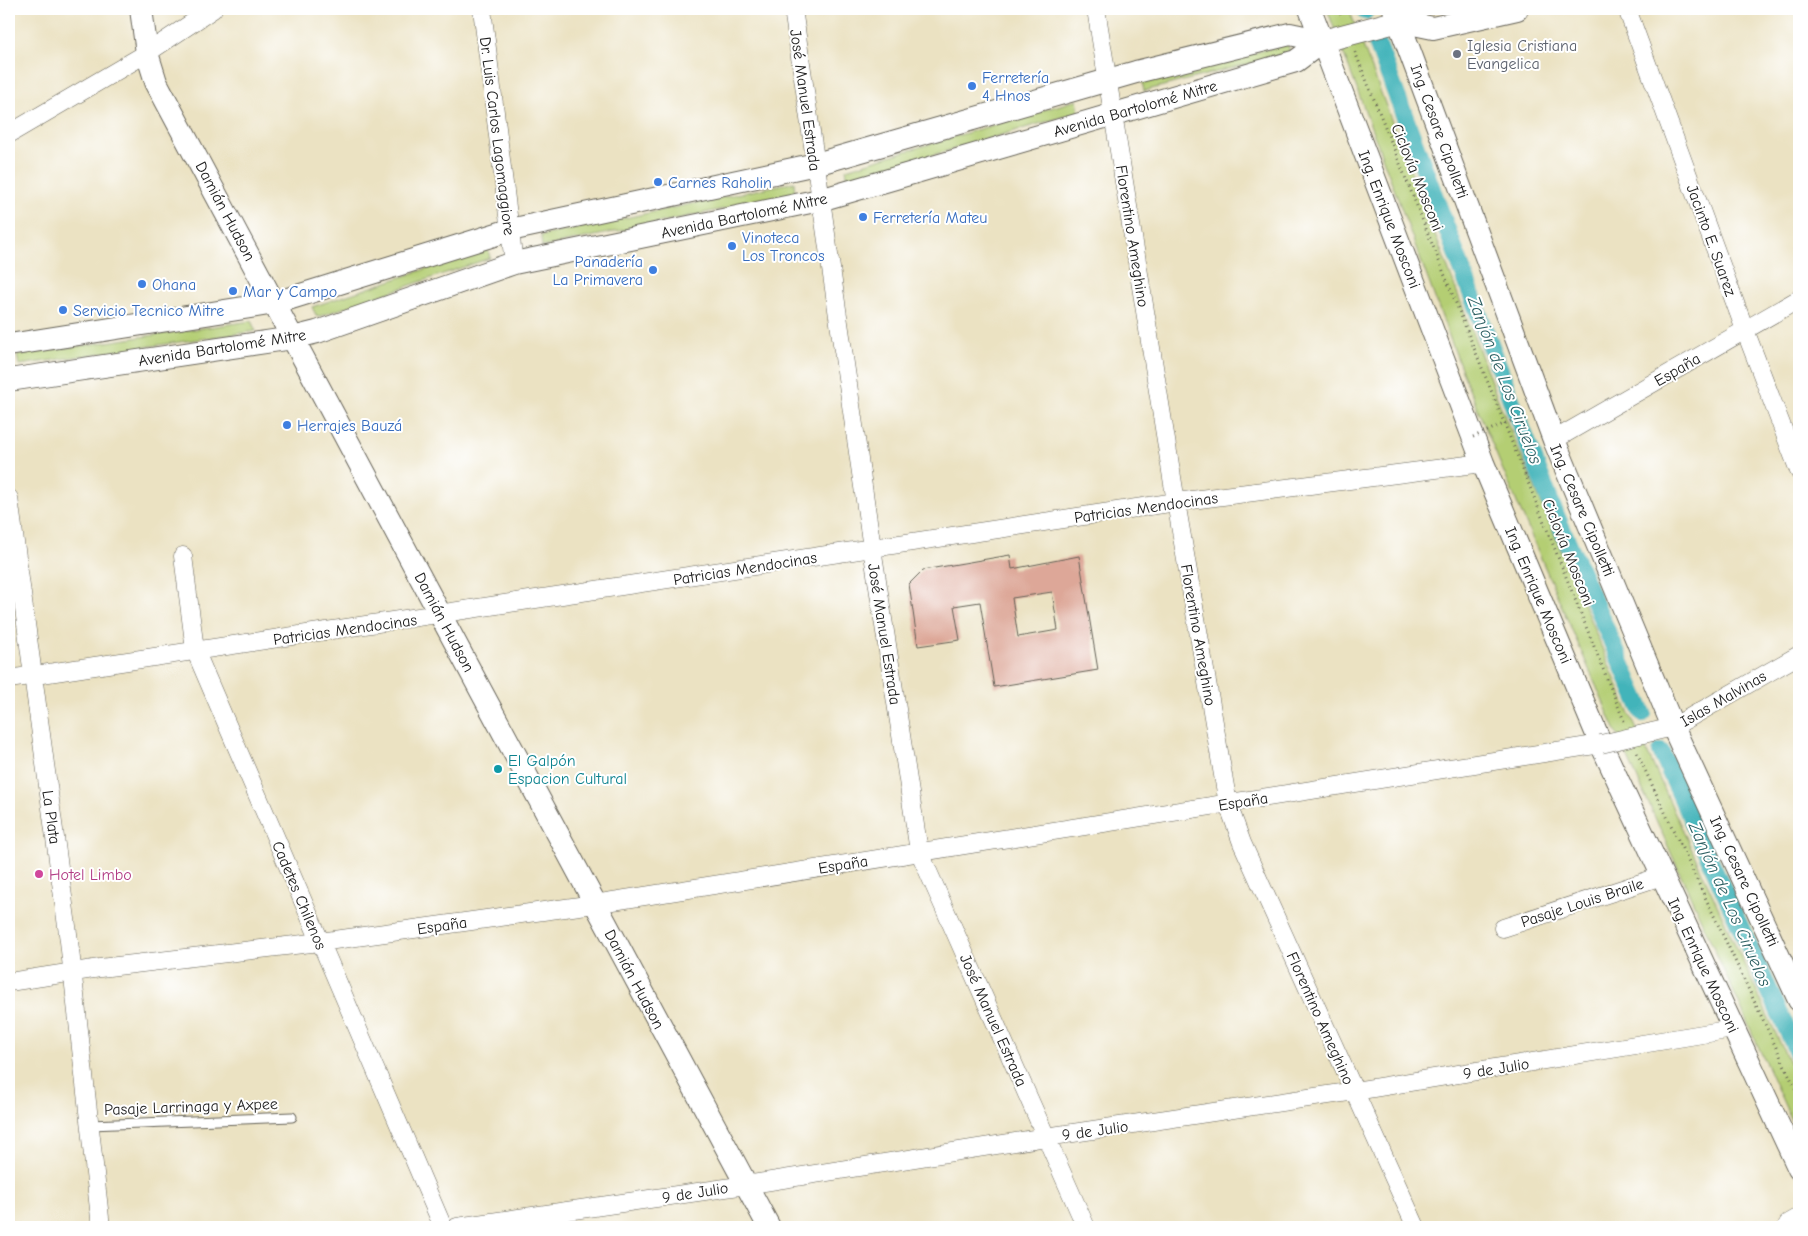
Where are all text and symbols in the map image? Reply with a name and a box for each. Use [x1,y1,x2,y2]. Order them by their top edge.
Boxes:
street label: José Manuel Estrada [786,28,824,172]
street label: Dr. Luis Carlos Lagomaggiore [476,36,518,237]
place label: Iglesia Cristiana Evangelica [1467,37,1577,73]
marker: Iglesia Cristiana Evangelica [1451,48,1463,60]
street label: Ing. Cesare Cipolletti [1406,62,1472,201]
place label: Ferretería 4 Hnos [982,69,1049,105]
street label: Avenida Bartolomé Mitre [1051,77,1219,141]
marker: Ferretería 4 Hnos [966,80,978,92]
street label: Ciclovía Mosconi [1387,121,1447,234]
street label: Ing. Enrique Mosconi [1354,148,1424,291]
street label: Damián Hudson [191,159,259,264]
street label: Florentino Ameghino [1112,164,1152,308]
place label: Carnes Raholin [668,174,772,192]
marker: Carnes Raholin [652,176,664,188]
street label: Jacinto E. Suarez [1683,182,1740,299]
street label: Avenida Bartolomé Mitre [659,190,829,242]
place label: Ferretería Mateu [873,209,987,227]
marker: Ferretería Mateu [857,211,869,223]
place label: Vinoteca Los Troncos [742,229,825,265]
marker: Vinoteca Los Troncos [726,240,738,252]
place label: Panadería La Primavera [553,253,643,289]
marker: Panadería La Primavera [647,264,659,276]
place label: Ohana [152,276,196,294]
marker: Ohana [136,278,148,290]
place label: Mar y Campo [243,283,337,301]
marker: Mar y Campo [227,285,239,297]
water label: Zanjón de Los Ciruelos [1462,292,1546,468]
place label: Servicio Tecnico Mitre [73,302,224,320]
marker: Servicio Tecnico Mitre [57,304,69,316]
street label: Avenida Bartolomé Mitre [137,326,307,370]
street label: España [1651,350,1704,390]
place label: Herrajes Bauzá [297,417,402,435]
marker: Herrajes Bauzá [281,419,293,431]
street label: Ing. Cesare Cipolletti [1546,442,1618,579]
street label: Patricias Mendocinas [1073,489,1220,527]
street label: Ciclovía Mosconi [1538,496,1598,609]
street label: Ing. Enrique Mosconi [1501,524,1575,666]
street label: Patricias Mendocinas [672,549,819,589]
street label: José Manuel Estrada [864,562,904,706]
street label: Florentino Ameghino [1177,563,1219,707]
street label: Damián Hudson [410,570,478,675]
street label: Patricias Mendocinas [272,611,419,649]
street label: Islas Malvinas [1677,667,1770,731]
place label: El Galpón Espacion Cultural [508,752,627,788]
marker: El Galpón Espacion Cultural [492,763,504,775]
street label: La Plata [38,789,64,845]
street label: España [1217,789,1269,815]
street label: Ing. Cesare Cipolletti [1706,813,1782,949]
water label: Zanjón de Los Ciruelos [1683,818,1776,990]
street label: Cadetes Chilenos [268,838,330,953]
street label: España [817,852,869,878]
place label: Hotel Limbo [49,866,132,884]
marker: Hotel Limbo [33,868,45,880]
street label: Pasaje Louis Braile [1519,875,1646,931]
street label: Ing. Enrique Mosconi [1664,895,1742,1036]
street label: España [416,914,468,938]
street label: Damián Hudson [600,927,668,1032]
street label: Florentino Ameghino [1283,949,1357,1088]
street label: José Manuel Estrada [956,951,1030,1089]
street label: 9 de Julio [1462,1055,1531,1083]
street label: Pasaje Larrinaga y Axpee [104,1095,278,1119]
street label: 9 de Julio [1061,1117,1129,1145]
street label: 9 de Julio [661,1179,730,1207]

